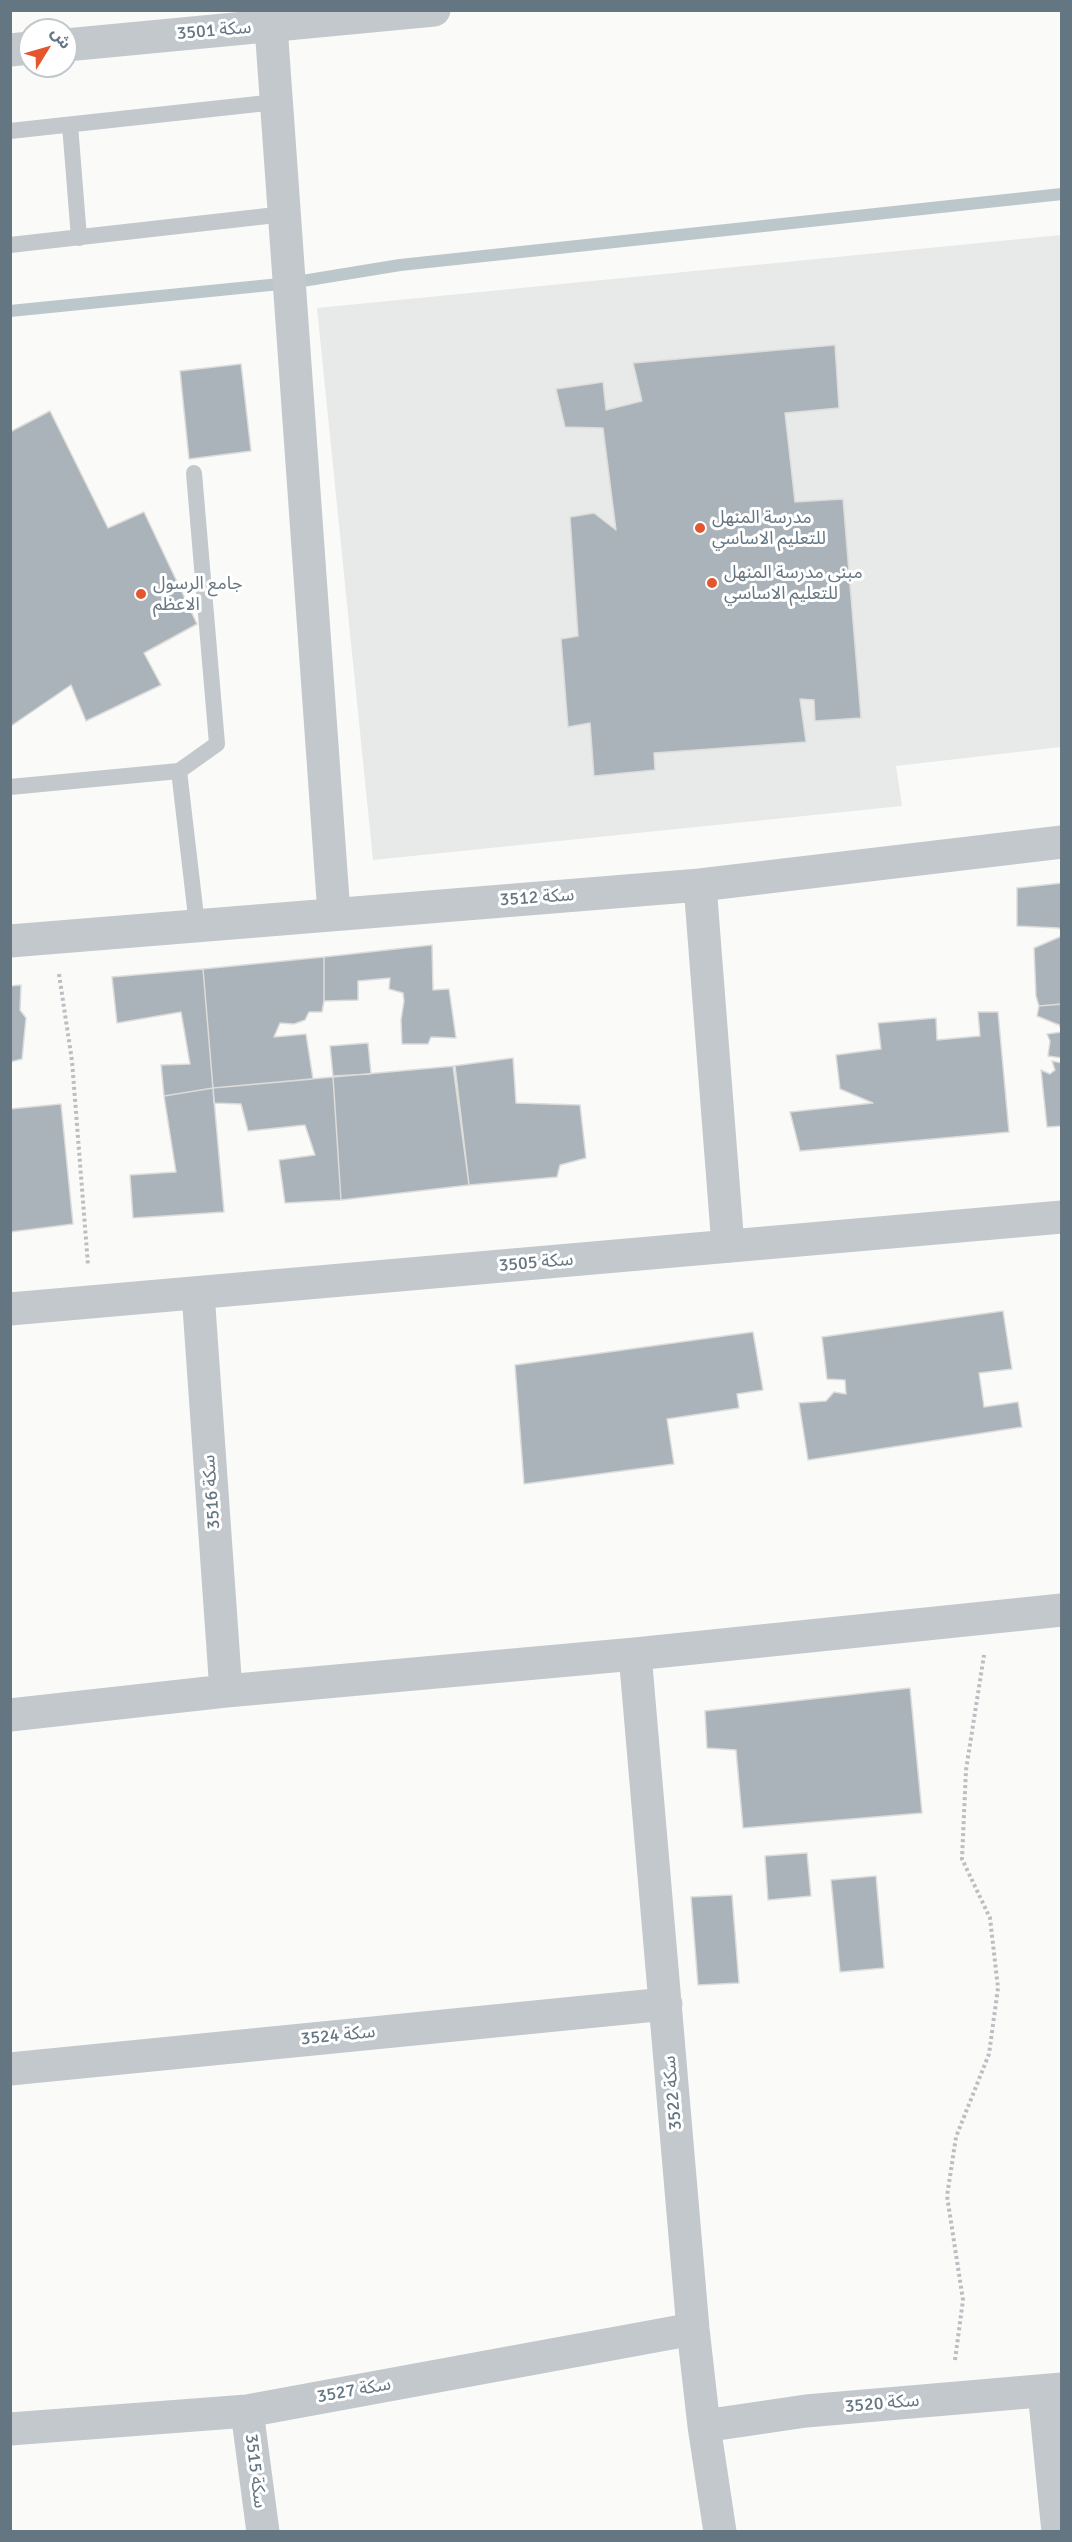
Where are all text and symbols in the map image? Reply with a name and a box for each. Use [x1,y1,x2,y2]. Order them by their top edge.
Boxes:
street label: سكة 3501 [176,17,252,45]
north arrow [18,18,78,78]
text: ش [46,24,75,53]
place label: مدرسة المنهل للتعليم الاساسي [712,507,826,550]
marker: مدرسة المنهل للتعليم الاساسي [693,521,707,535]
place label: مبنى مدرسة المنهل للتعليم الاساسي [724,562,863,604]
place label: جامع الرسول الاعظم [153,573,242,616]
marker: مبنى مدرسة المنهل للتعليم الاساسي [705,576,719,590]
marker: جامع الرسول الاعظم [134,587,148,601]
street label: سكة 3512 [499,885,575,911]
street label: سكة 3505 [498,1249,574,1277]
street label: سكة 3516 [199,1454,225,1530]
street label: سكة 3524 [300,2021,376,2051]
street label: سكة 3522 [659,2055,687,2131]
street label: سكة 3527 [315,2374,393,2408]
street label: سكة 3520 [844,2390,920,2418]
street label: سكة 3515 [240,2433,270,2509]

